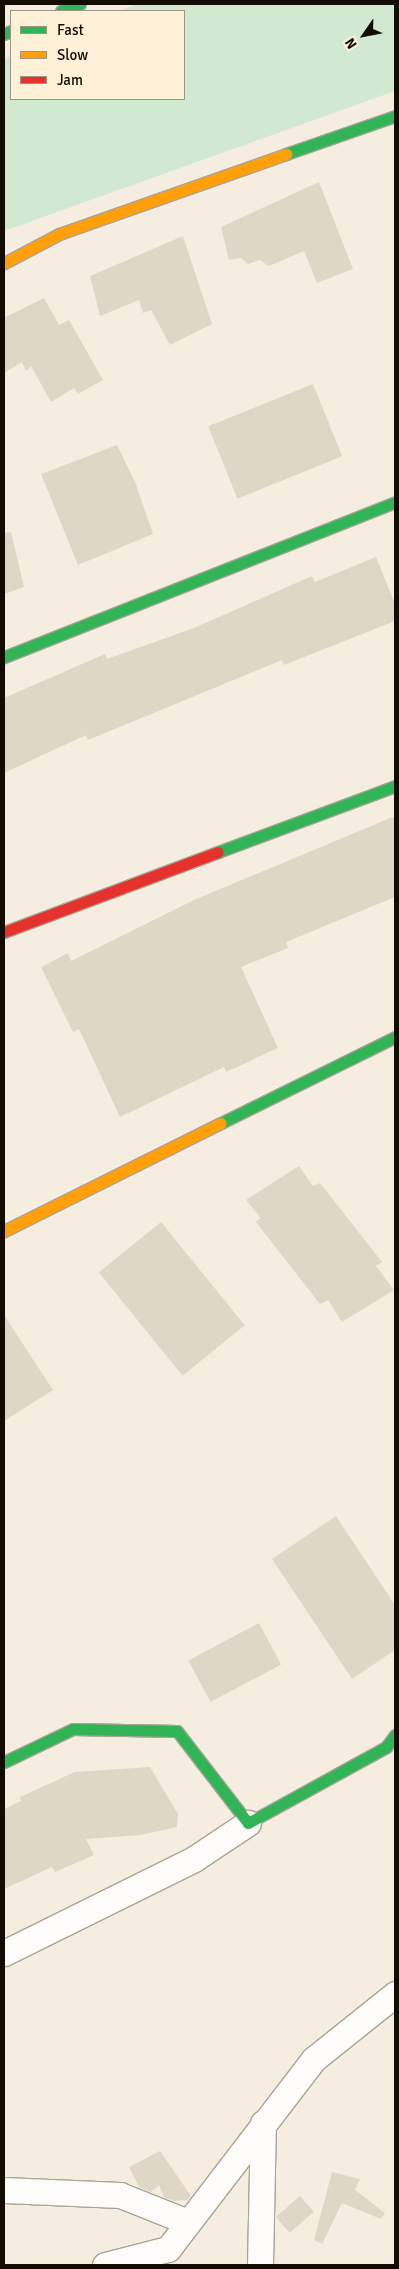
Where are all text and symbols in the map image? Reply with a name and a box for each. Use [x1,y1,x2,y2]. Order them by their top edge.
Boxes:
legend [10,10,185,100]
north arrow [339,10,389,60]
text: Fast [57,21,84,39]
text: N [341,35,361,52]
text: Slow [57,46,88,64]
text: Jam [57,71,83,89]

